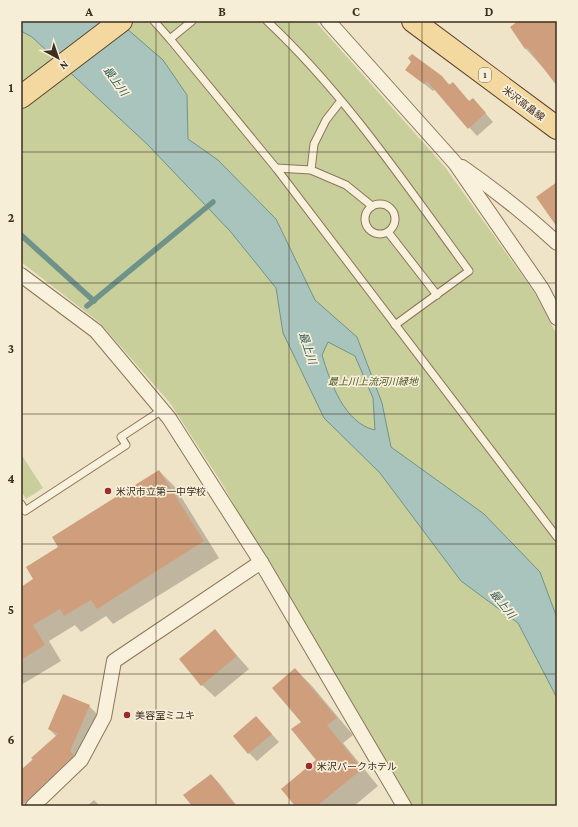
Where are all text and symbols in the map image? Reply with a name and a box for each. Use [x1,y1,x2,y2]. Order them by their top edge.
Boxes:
text: A [84,4,93,19]
text: B [218,4,226,19]
text: C [352,4,360,19]
text: D [485,4,494,19]
north arrow [38,38,78,78]
text: N [57,59,71,73]
water label: 最上川 [101,64,131,99]
road number: 1 [479,68,491,82]
text: 1 [9,80,14,95]
street label: 米沢高畠線 [500,84,547,123]
text: 2 [8,210,15,225]
water label: 最上川 [297,330,319,366]
text: 3 [8,341,14,356]
park label: 最上川上流河川緑地 [328,376,419,387]
text: 4 [7,471,15,486]
marker: 米沢市立第一中学校 [103,486,113,496]
place label: 米沢市立第一中学校 [116,486,206,497]
water label: 最上川 [488,587,519,621]
text: 5 [8,602,14,617]
marker: 美容室ミユキ [122,710,132,720]
place label: 美容室ミユキ [135,710,195,721]
text: 6 [7,732,15,747]
marker: 米沢パークホテル [304,761,314,771]
place label: 米沢パークホテル [317,761,397,772]

